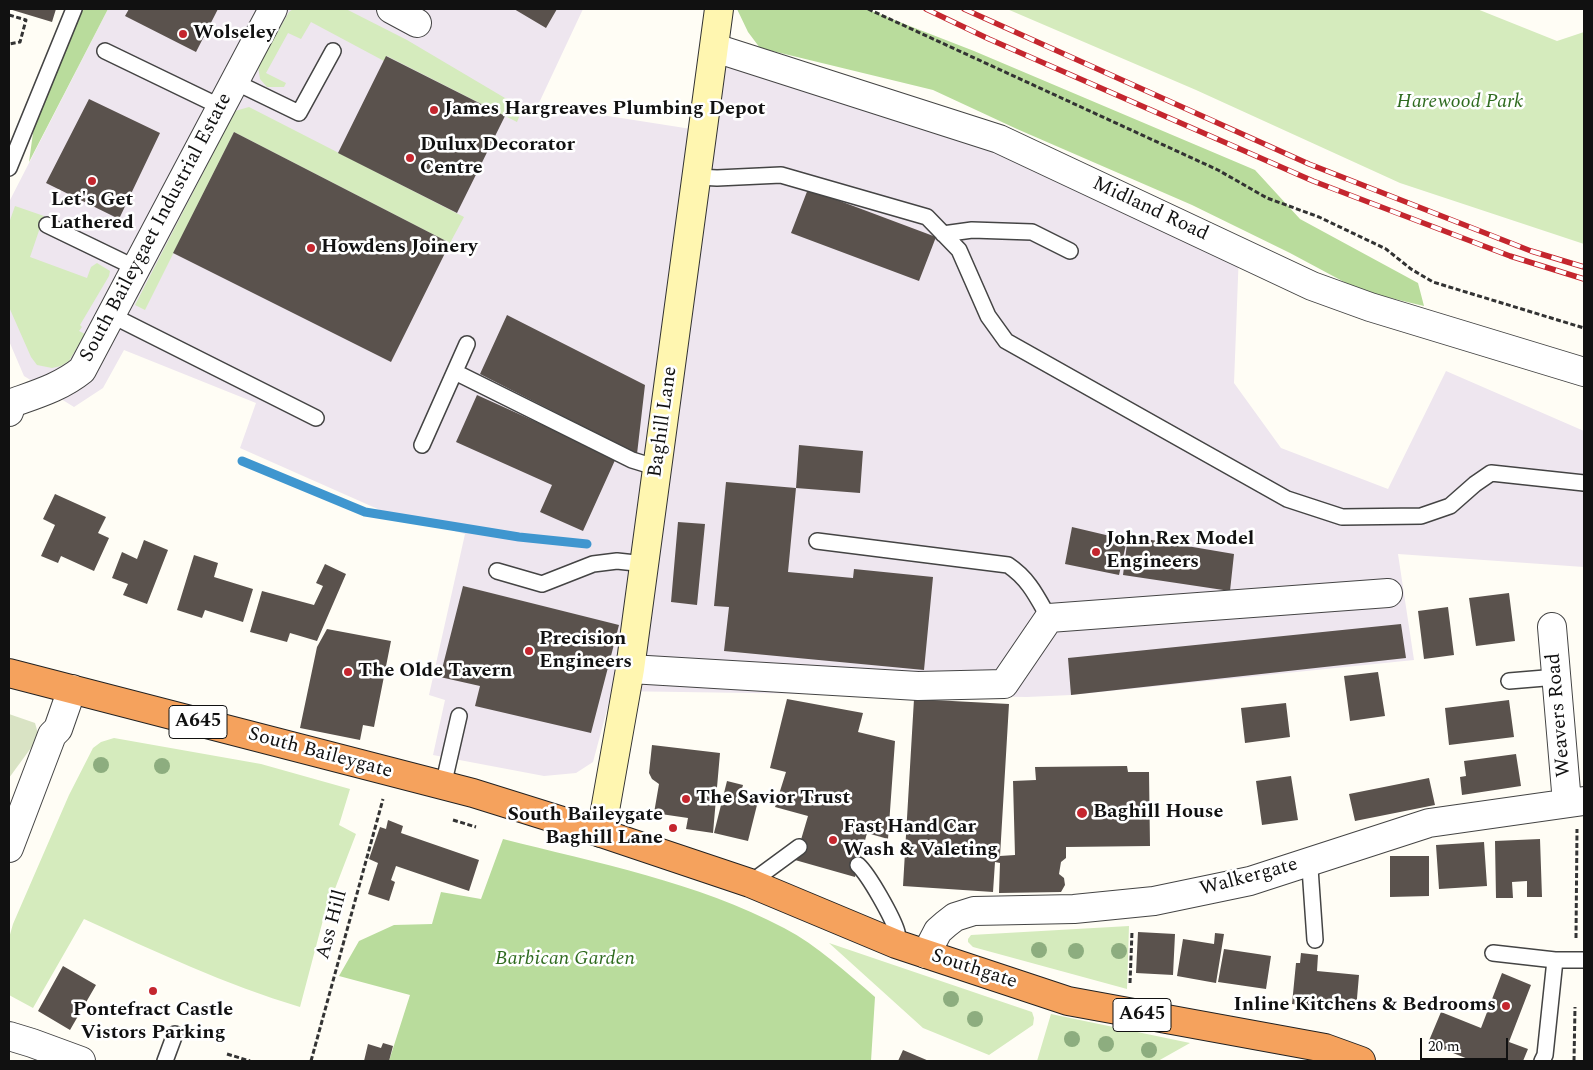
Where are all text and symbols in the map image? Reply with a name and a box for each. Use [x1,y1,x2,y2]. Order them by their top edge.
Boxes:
place label: Wolseley [193,22,276,46]
marker: Wolseley [177,28,189,40]
street label: South Baileygaet Industrial Estate [76,90,238,366]
park label: Harewood Park [1397,91,1523,115]
place label: James Hargreaves Plumbing Depot [444,98,766,122]
marker: James Hargreaves Plumbing Depot [428,104,440,116]
place label: Dulux Decorator Centre [420,134,575,181]
marker: Dulux Decorator Centre [404,152,416,164]
street label: Midland Road [1088,173,1212,247]
marker: Let's Get Lathered [86,175,98,187]
place label: Let's Get Lathered [50,189,134,236]
place label: Howdens Joinery [321,236,477,260]
marker: Howdens Joinery [305,242,317,254]
street label: Baghill Lane [644,365,684,479]
place label: John Rex Model Engineers [1106,528,1254,575]
marker: John Rex Model Engineers [1090,546,1102,558]
place label: Precision Engineers [539,628,632,675]
marker: Precision Engineers [523,645,535,657]
street label: Weavers Road [1543,652,1577,778]
place label: The Olde Tavern [358,660,512,684]
marker: The Olde Tavern [342,666,354,678]
road number: A645 [169,706,227,739]
street label: South Baileygate [245,723,395,785]
place label: The Savior Trust [696,787,850,811]
marker: The Savior Trust [680,793,692,805]
place label: Baghill House [1093,801,1223,825]
place label: South Baileygate Baghill Lane [507,804,663,851]
marker: Baghill House [1075,806,1089,820]
place label: Fast Hand Car Wash & Valeting [843,816,998,863]
marker: South Baileygate Baghill Lane [667,822,679,834]
marker: Fast Hand Car Wash & Valeting [827,834,839,846]
street label: Walkergate [1197,853,1301,903]
street label: Ass Hill [312,888,354,962]
street label: Southgate [928,945,1020,995]
park label: Barbican Garden [495,948,635,972]
marker: Pontefract Castle Vistors Parking [147,985,159,997]
place label: Inline Kitchens & Bedrooms [1233,994,1496,1018]
road number: A645 [1113,998,1171,1032]
place label: Pontefract Castle Vistors Parking [73,999,233,1046]
marker: Inline Kitchens & Bedrooms [1500,1000,1512,1012]
scale bar [1423,1028,1510,1060]
text: 20 m [1428,1035,1460,1058]

